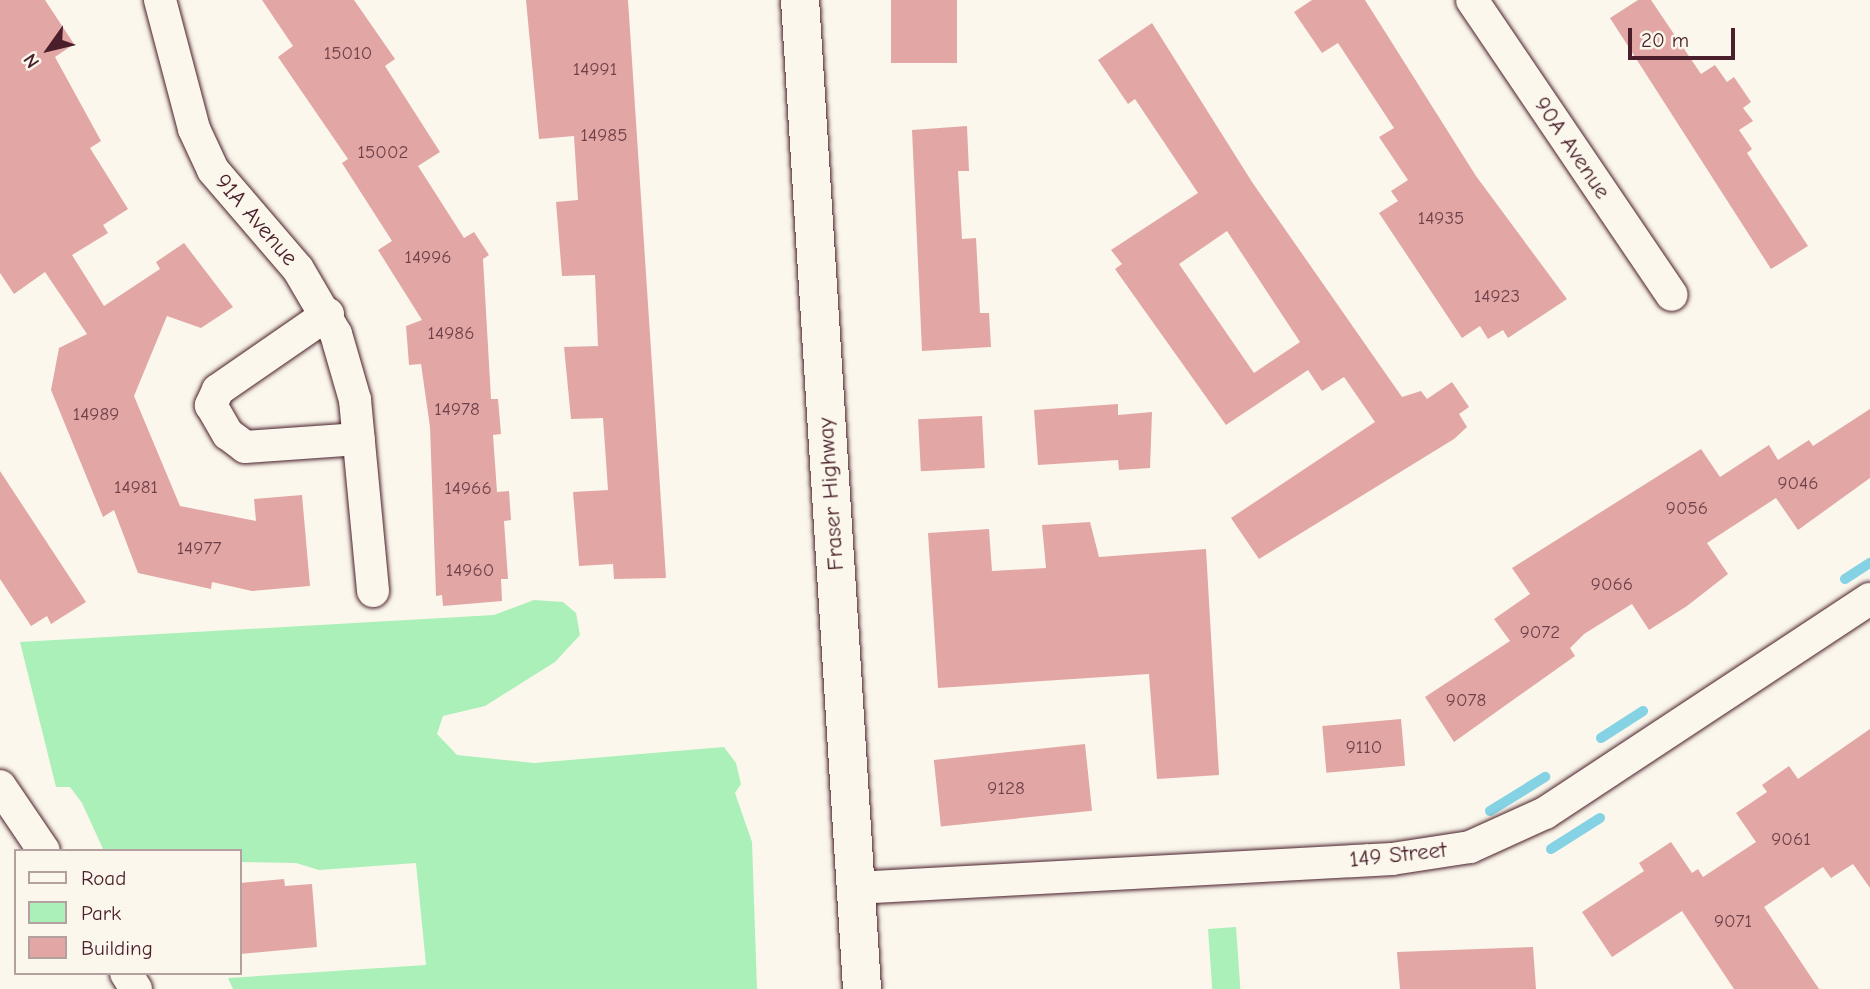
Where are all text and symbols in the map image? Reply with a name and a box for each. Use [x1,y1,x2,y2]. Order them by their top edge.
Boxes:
north arrow [14,14,84,84]
scale bar [1632,14,1739,58]
text: 20 m [1641,28,1689,52]
house number: 15010 [324,43,372,65]
text: N [19,49,44,72]
house number: 14991 [573,59,617,81]
street label: 90A Avenue [1528,92,1616,204]
house number: 14985 [581,125,627,147]
house number: 15002 [358,142,408,164]
street label: 91A Avenue [209,169,303,271]
house number: 14935 [1418,208,1464,230]
house number: 14996 [404,247,452,269]
house number: 14923 [1474,286,1520,308]
house number: 14986 [428,323,474,345]
house number: 14978 [434,399,480,421]
house number: 14989 [73,404,119,426]
street label: Fraser Highway [812,416,850,572]
house number: 9046 [1777,473,1819,495]
house number: 14981 [114,477,158,499]
house number: 14966 [444,478,492,500]
house number: 9056 [1666,498,1708,520]
house number: 14977 [177,538,221,560]
house number: 14960 [446,560,494,582]
house number: 9066 [1591,574,1633,596]
house number: 9072 [1520,622,1560,644]
house number: 9078 [1446,690,1486,712]
house number: 9110 [1346,737,1382,759]
house number: 9128 [987,778,1025,800]
house number: 9061 [1771,829,1811,851]
street label: 149 Street [1348,836,1448,874]
legend [14,849,242,975]
text: Road [81,866,126,890]
text: Park [81,901,121,925]
house number: 9071 [1714,911,1752,933]
text: Building [81,936,153,960]

